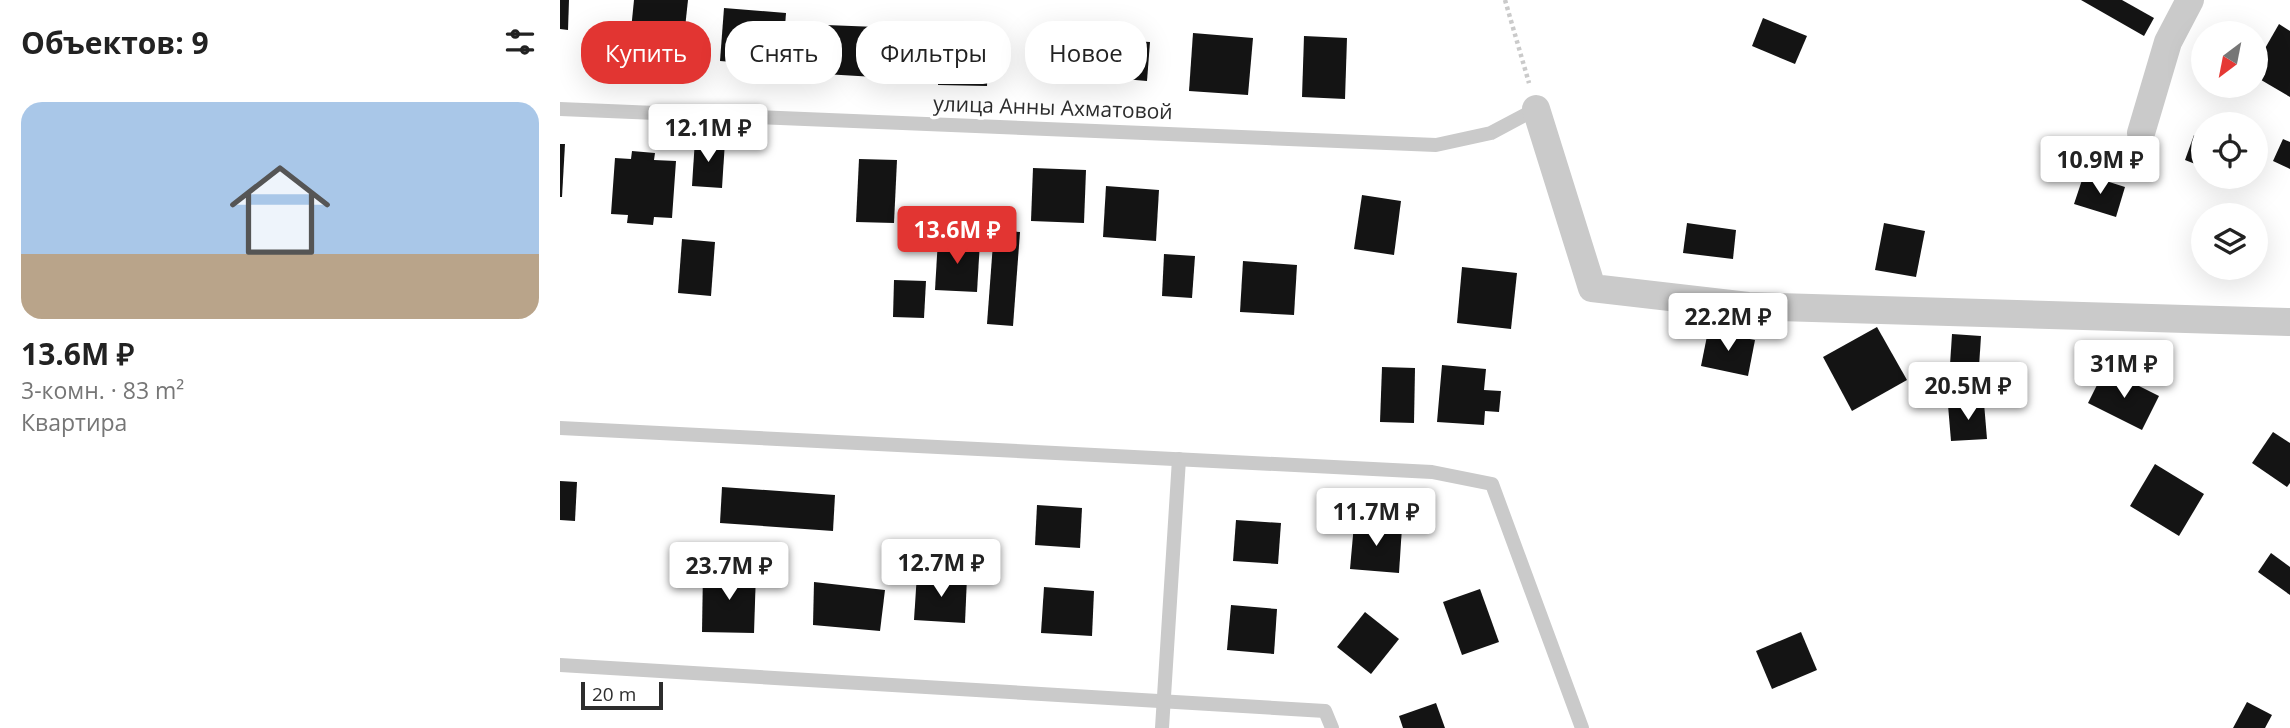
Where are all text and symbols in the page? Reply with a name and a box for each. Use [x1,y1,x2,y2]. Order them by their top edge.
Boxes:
chip: Купить [581,21,711,84]
chip: Снять [725,21,842,84]
chip: Фильтры [856,21,1011,84]
chip: Новое [1025,21,1147,84]
north arrow [2191,21,2268,98]
map controls [2191,21,2268,280]
text: Объектов: 9 [21,22,209,63]
icon: filters [501,23,539,61]
street label: улица Анны Ахматовой [933,89,1173,125]
pin: 12.1M ₽ [643,104,773,164]
text: 12.1M ₽ [664,111,752,143]
button: locate [2191,112,2268,189]
pin: 10.9M ₽ [2035,136,2165,196]
text: 10.9M ₽ [2056,143,2144,175]
icon: home [217,147,343,273]
button: layers [2191,203,2268,280]
pin: 13.6M ₽ [892,206,1022,266]
text: 13.6M ₽ [913,213,1001,245]
pin: 22.2M ₽ [1663,294,1793,353]
text: 22.2M ₽ [1684,300,1772,332]
text: 13.6M ₽ [21,333,135,374]
pin: 31M ₽ [2075,340,2173,400]
text: 31M ₽ [2090,347,2158,379]
pin: 20.5M ₽ [1903,362,2033,422]
text: 20.5M ₽ [1924,369,2012,401]
text: 3-комн. · 83 m² [21,374,184,406]
text: Квартира [21,406,127,438]
pin: 11.7M ₽ [1311,489,1441,548]
text: 11.7M ₽ [1332,495,1420,527]
pin: 12.7M ₽ [876,540,1006,599]
pin: 23.7M ₽ [664,542,794,602]
text: 12.7M ₽ [897,546,985,578]
text: 23.7M ₽ [685,549,773,581]
scale bar [581,679,663,711]
text: 20 m [592,681,636,707]

